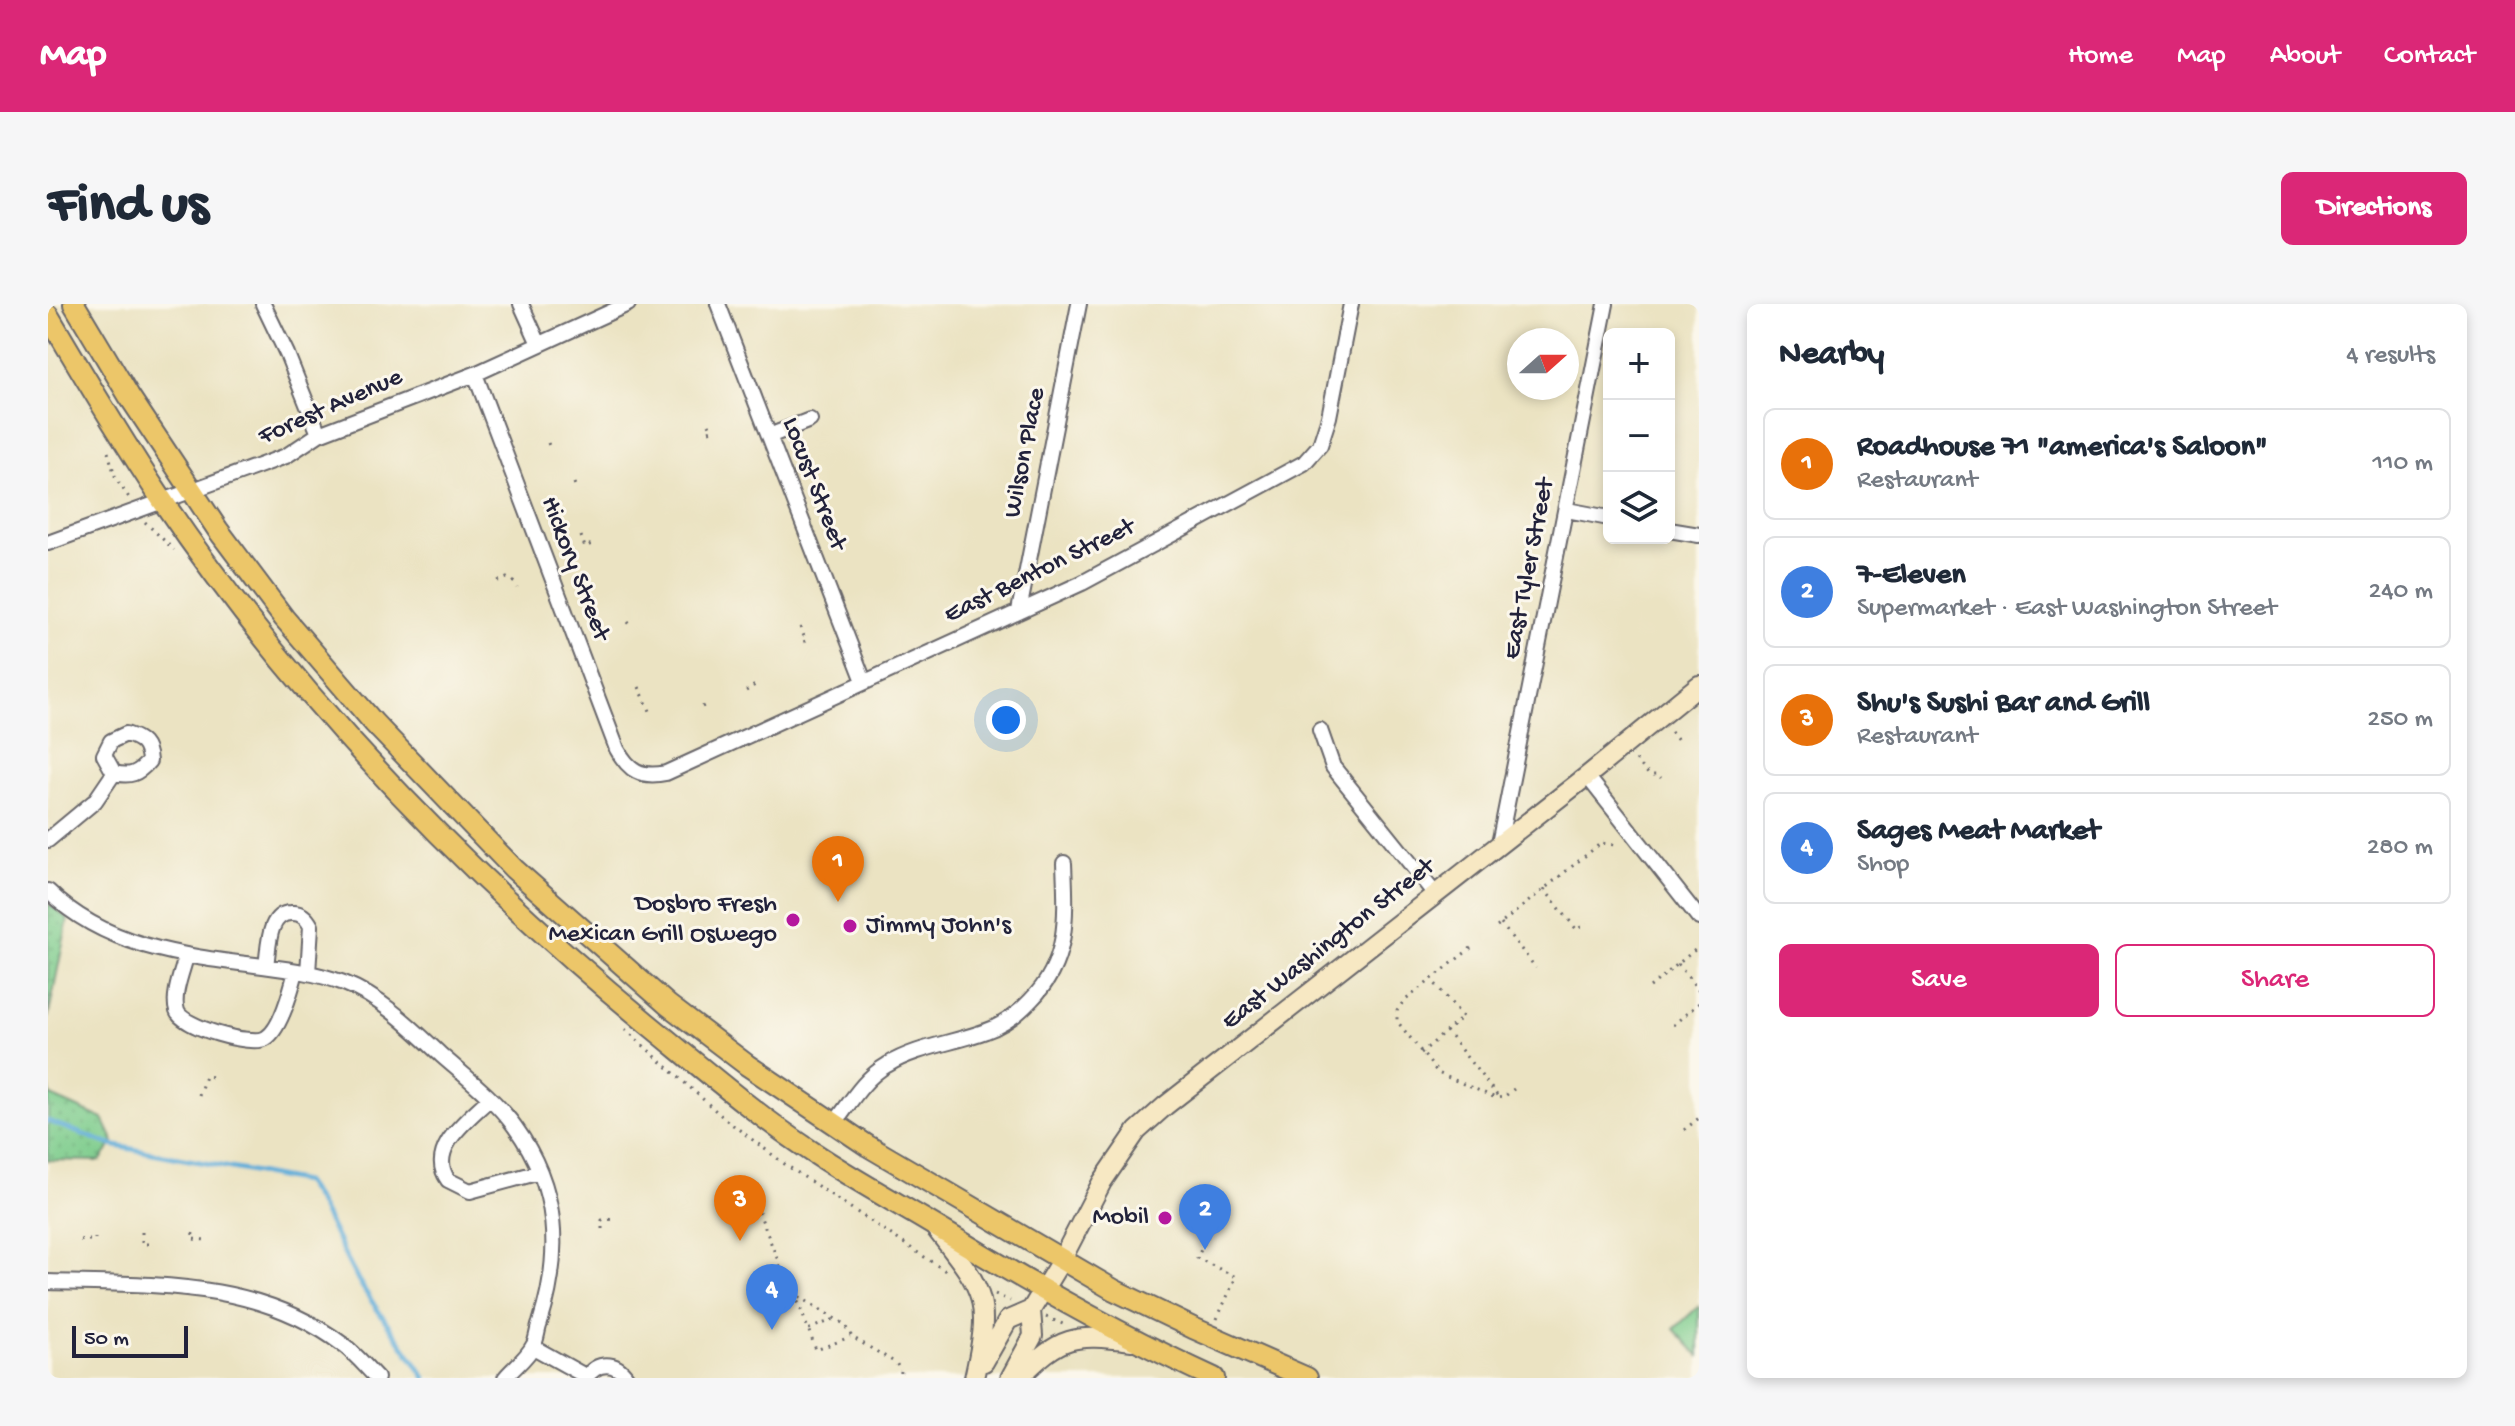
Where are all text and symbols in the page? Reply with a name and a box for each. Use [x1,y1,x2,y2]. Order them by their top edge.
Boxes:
text: Map [40,34,106,78]
text: Home [2068,40,2133,73]
text: Map [2177,40,2226,73]
text: About [2270,40,2340,73]
text: Contact [2384,40,2475,73]
button: Directions [2281,172,2467,245]
text: Find us [48,175,208,241]
north arrow [1507,328,1579,400]
map controls [1603,328,1675,544]
button: + [1603,328,1675,400]
text: Nearby [1779,336,1884,376]
text: 4 results [2346,341,2435,372]
street label: Forest Avenue [253,362,408,454]
street label: Wilson Place [998,385,1054,521]
button: − [1603,400,1675,472]
street label: Locust Street [773,413,853,557]
text: Roadhouse 71 "america's Saloon" [1857,431,2267,466]
text: 1 [1802,449,1812,480]
text: 110 m [2373,449,2433,480]
text: Restaurant [1857,466,1977,497]
button: layers [1603,472,1675,544]
street label: East Tyler Street [1497,474,1563,662]
street label: Hickory Street [532,493,617,648]
street label: East Benton Street [940,511,1142,632]
text: 7-Eleven [1857,559,1966,594]
text: 2 [1801,577,1813,608]
text: 240 m [2369,577,2433,608]
text: Supermarket · East Washington Street [1857,594,2277,625]
text: Shu's Sushi Bar and Grill [1857,687,2150,722]
your location [986,700,1026,740]
text: 3 [1800,705,1814,736]
text: 250 m [2367,705,2433,736]
text: Restaurant [1857,722,1977,753]
text: Sages Meat Market [1857,815,2100,850]
text: 4 [1801,833,1813,864]
text: 280 m [2367,833,2433,864]
pin: 1 [812,836,864,902]
text: Shop [1857,850,1909,881]
street label: East Washington Street [1216,851,1444,1038]
place label: Dosbro Fresh Mexican Grill Oswego [549,890,777,951]
marker: Dosbro Fresh Mexican Grill Oswego [784,911,802,929]
place label: Jimmy John's [866,911,1012,942]
marker: Jimmy John's [841,917,859,935]
button: Save [1779,944,2099,1017]
button: Share [2115,944,2435,1017]
pin: 3 [714,1175,766,1241]
pin: 2 [1179,1184,1231,1250]
place label: Mobil [1092,1203,1149,1234]
marker: Mobil [1156,1209,1174,1227]
pin: 4 [746,1264,798,1330]
scale bar [72,1322,188,1358]
text: 50 m [84,1327,129,1353]

